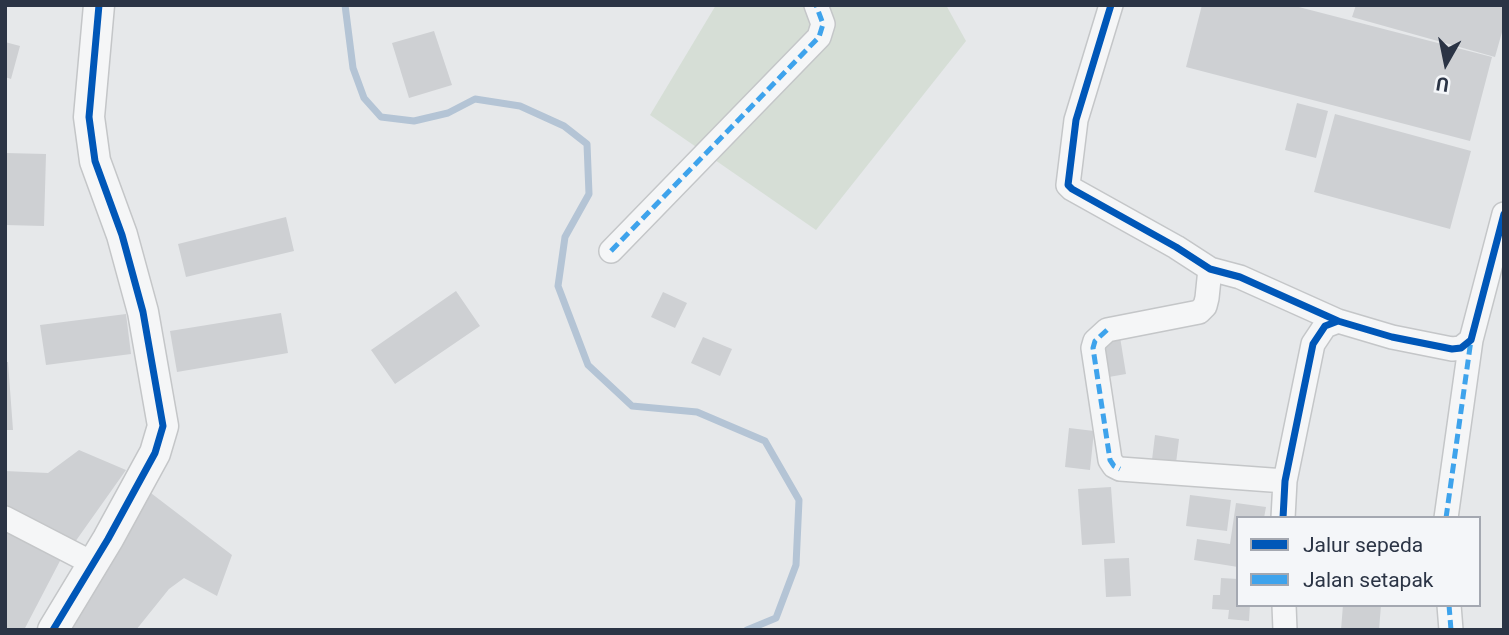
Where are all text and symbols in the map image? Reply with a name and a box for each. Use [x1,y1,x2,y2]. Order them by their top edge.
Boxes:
north arrow [1411,28,1481,98]
text: U [1435,72,1451,97]
legend [1236,516,1481,607]
text: Jalur sepeda [1303,533,1423,557]
text: Jalan setapak [1303,568,1433,592]

